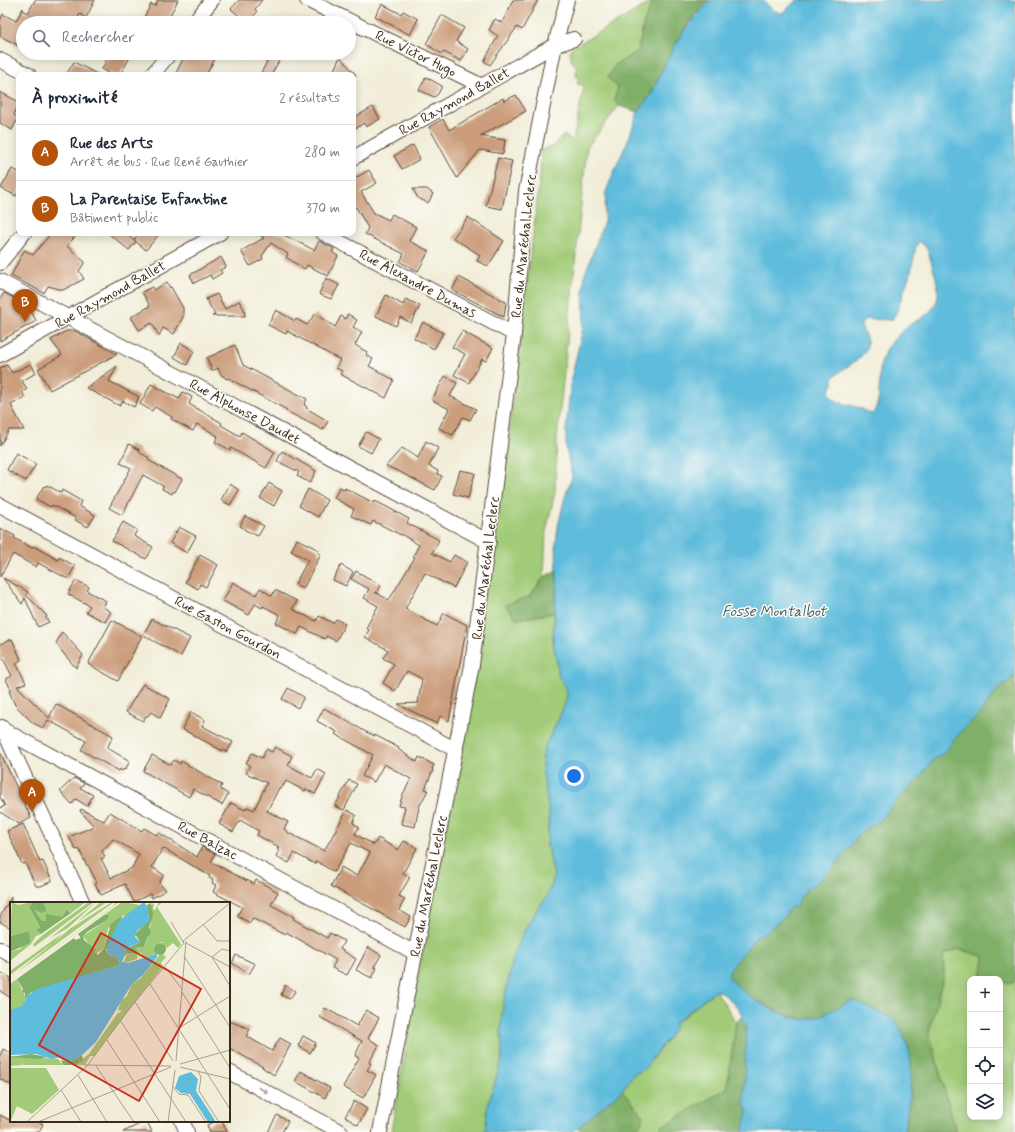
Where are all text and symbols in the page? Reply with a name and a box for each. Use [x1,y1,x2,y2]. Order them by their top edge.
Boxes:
search box [16,16,356,60]
street label: Rue Victor Hugo [372,26,459,82]
icon: search [30,27,52,49]
text: Rechercher [62,28,135,48]
street label: Rue Raymond Ballet [396,64,513,140]
text: À proximité [32,87,117,109]
text: 2 résultats [279,90,340,107]
text: Rue des Arts [70,134,153,154]
text: A [41,144,49,161]
text: 280 m [305,144,340,161]
text: Arrêt de bus · Rue René Gauthier [70,154,248,171]
street label: Rue du Maréchal Leclerc [508,173,541,319]
text: La Parentaise Enfantine [70,190,228,210]
text: B [41,200,49,217]
text: 370 m [306,200,340,217]
text: Bâtiment public [70,210,158,227]
street label: Rue Alexandre Dumas [356,245,480,323]
street label: Rue Raymond Ballet [52,257,169,333]
pin: B [12,289,38,322]
street label: Rue Alphonse Daudet [186,375,303,449]
street label: Rue du Maréchal Leclerc [468,495,504,641]
street label: Rue Gaston Gourdon [171,592,284,664]
water label: Fosse Montalbot [722,602,828,622]
your location [564,766,584,786]
pin: A [19,779,45,812]
street label: Rue du Maréchal Leclerc [406,813,452,959]
street label: Rue Balzac [174,818,241,864]
inset map [10,902,230,1122]
map controls [967,976,1003,1120]
button: + [967,976,1003,1012]
button: − [967,1012,1003,1048]
button: locate [967,1048,1003,1084]
button: layers [967,1084,1003,1120]
one-way arrow [258,1087,269,1094]

